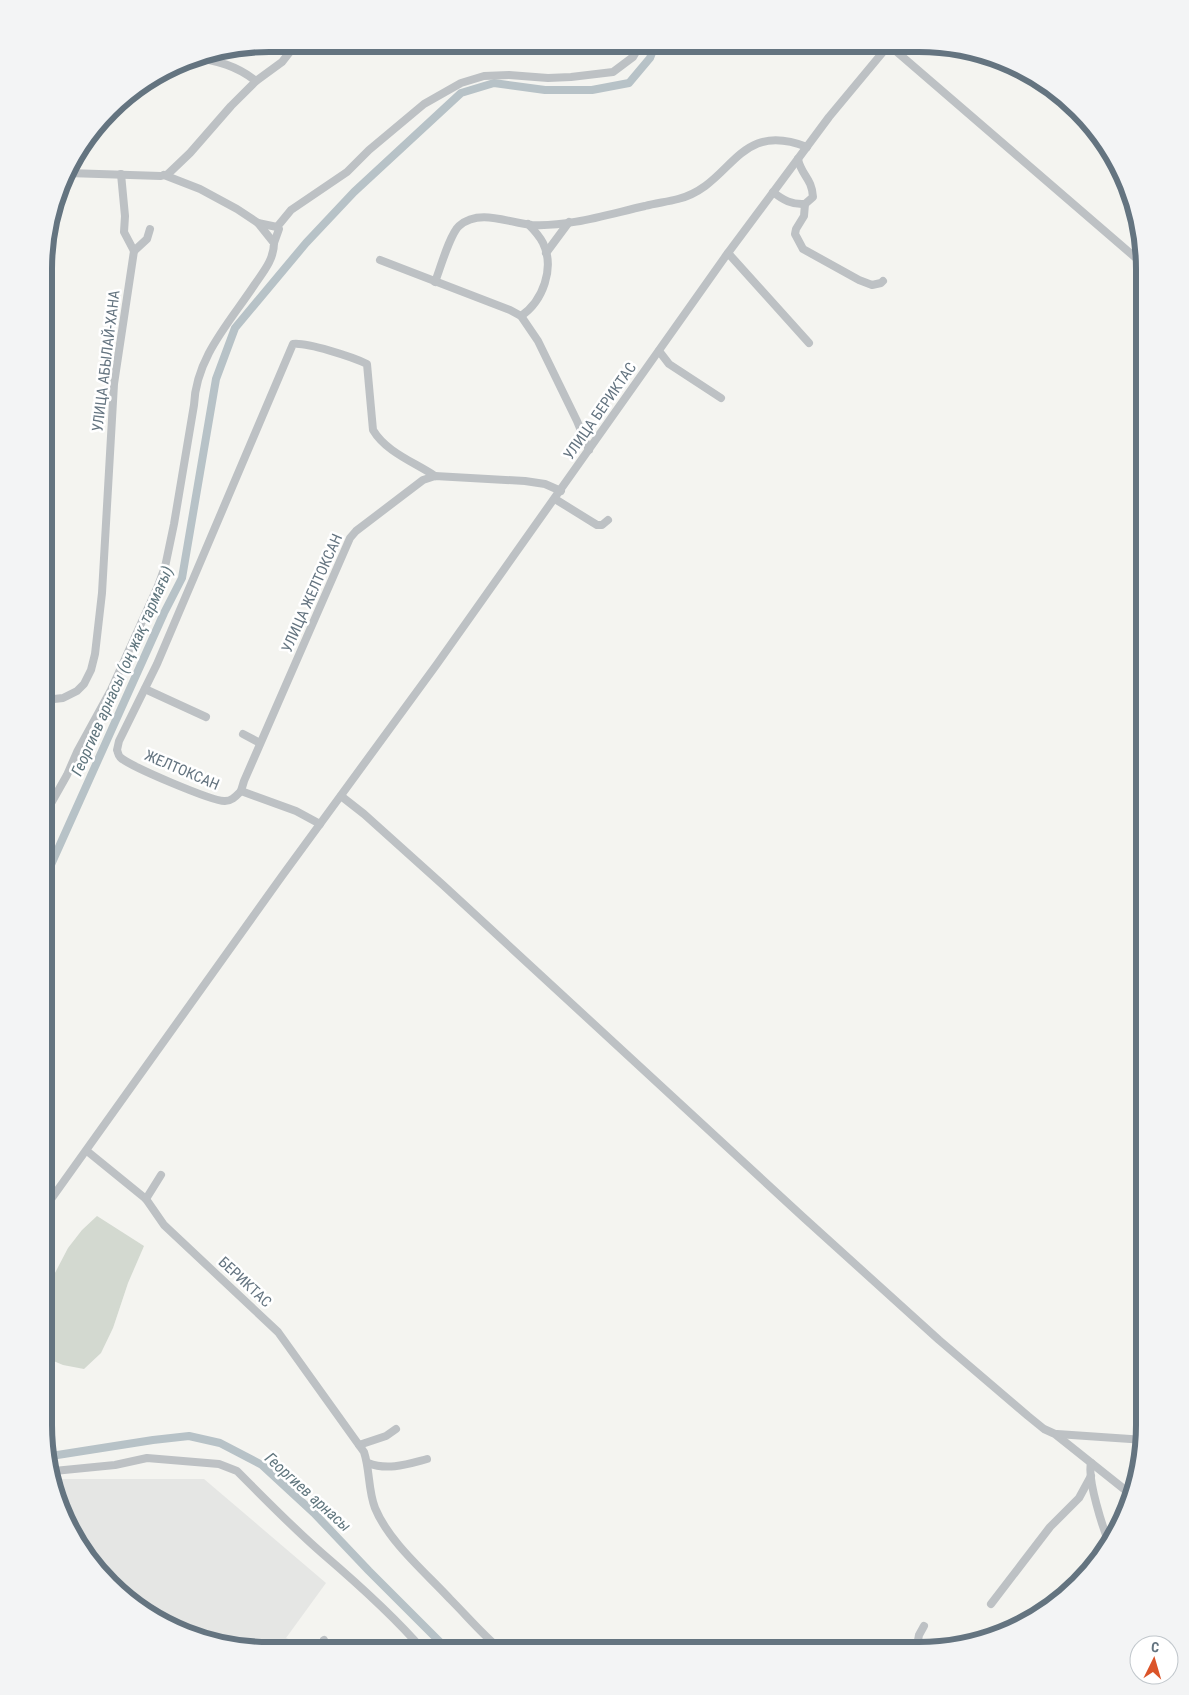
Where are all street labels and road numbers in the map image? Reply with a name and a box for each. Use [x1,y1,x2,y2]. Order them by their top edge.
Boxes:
street label: УЛИЦА АБЫЛАЙ-ХАНА [88,289,124,433]
street label: УЛИЦА БЕРИКТАС [560,359,640,463]
street label: УЛИЦА ЖЕЛТОКСАН [278,531,346,655]
street label: ЖЕЛТОКСАН [142,746,222,794]
street label: БЕРИКТАС [215,1253,275,1311]

